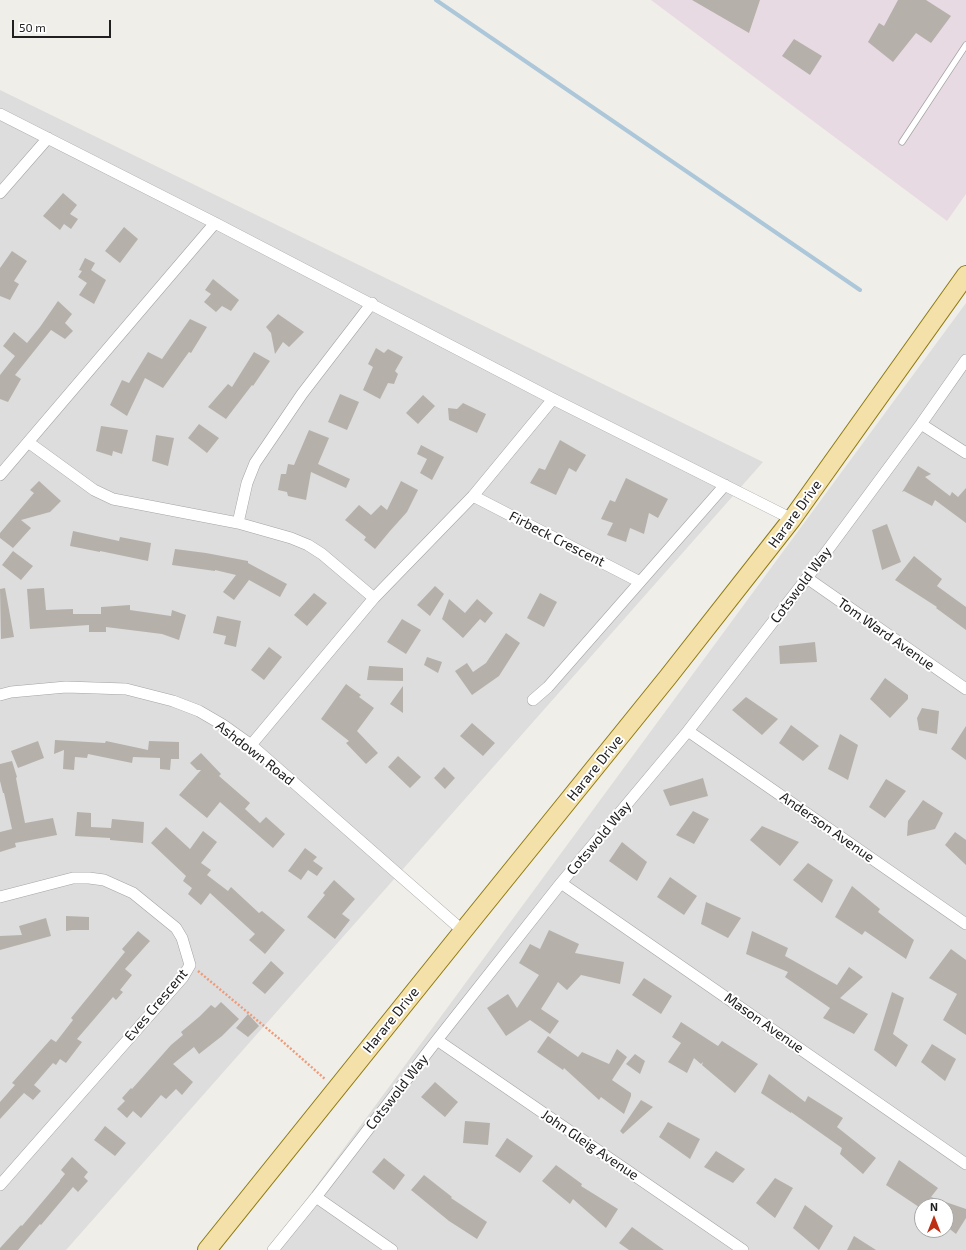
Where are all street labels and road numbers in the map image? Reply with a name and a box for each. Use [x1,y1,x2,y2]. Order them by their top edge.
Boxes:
street label: Harare Drive [765,477,825,551]
street label: Firbeck Crescent [506,508,608,570]
street label: Cotswold Way [767,543,835,627]
street label: Tom Ward Avenue [834,594,938,674]
street label: Ashdown Road [212,717,298,789]
street label: Harare Drive [563,732,627,804]
street label: Anderson Avenue [777,788,877,866]
street label: Cotswold Way [563,798,635,878]
street label: Eves Crescent [121,966,191,1044]
street label: Harare Drive [359,984,423,1056]
street label: Mason Avenue [721,989,807,1057]
street label: Cotswold Way [362,1051,432,1133]
street label: John Gleig Avenue [538,1106,642,1184]

